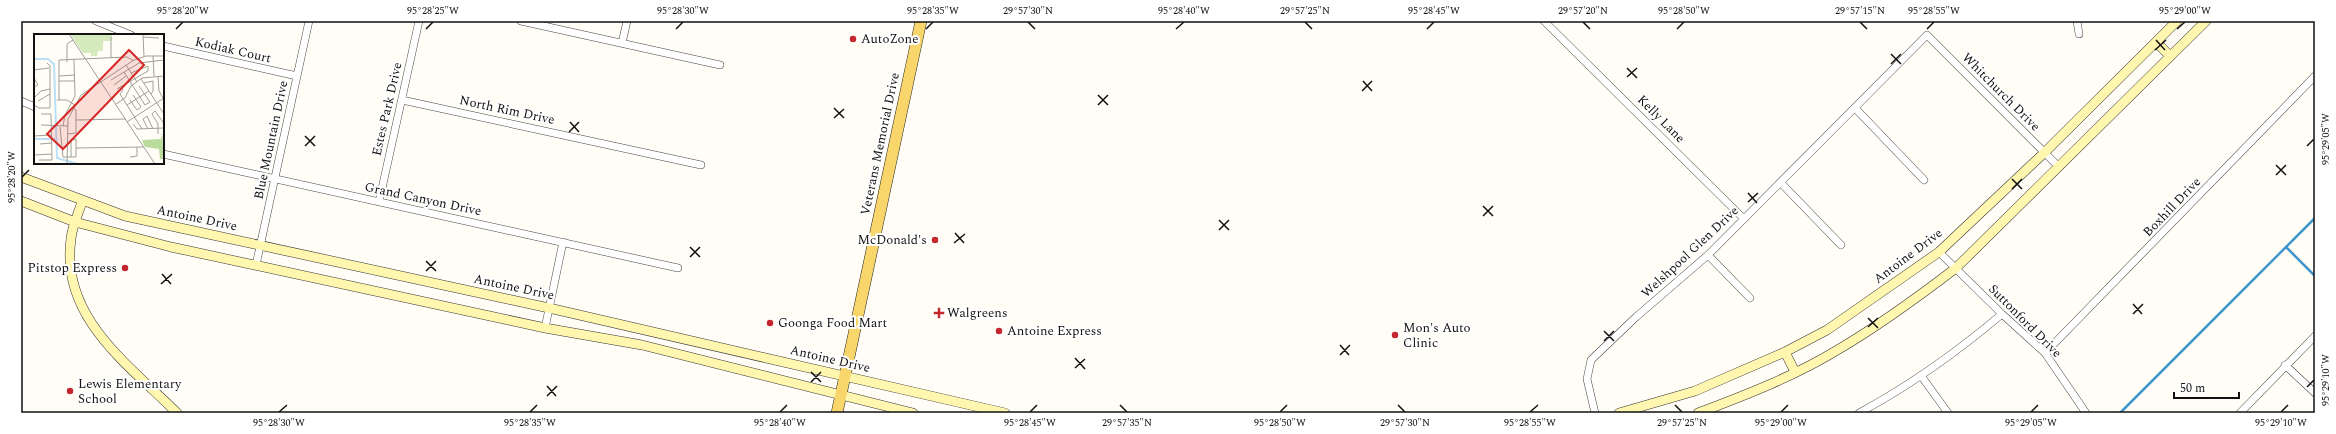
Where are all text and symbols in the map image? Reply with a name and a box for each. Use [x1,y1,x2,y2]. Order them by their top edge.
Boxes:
text: 95°28'20"W [157,3,209,19]
text: 95°28'25"W [407,3,459,19]
text: 95°28'30"W [657,3,709,19]
text: 95°28'35"W [907,3,959,19]
text: 29°57'30"N [1003,3,1053,19]
text: 95°28'40"W [1158,3,1210,19]
text: 29°57'25"N [1280,3,1330,19]
text: 95°28'45"W [1408,3,1460,19]
text: 29°57'20"N [1558,3,1608,19]
text: 95°28'50"W [1658,3,1710,19]
text: 29°57'15"N [1835,3,1885,19]
text: 95°28'55"W [1908,3,1960,19]
text: 95°29'00"W [2159,3,2211,19]
place label: AutoZone [861,29,918,49]
street label: Kodiak Court [193,32,274,69]
inset map [34,34,164,164]
marker: AutoZone [848,34,858,44]
street label: Whitchurch Drive [1957,48,2045,136]
street label: Estes Park Drive [367,60,407,158]
street label: Veterans Memorial Drive [855,71,905,217]
street label: Blue Mountain Drive [249,79,293,201]
street label: North Rim Drive [458,90,556,130]
street label: Kelly Lane [1632,90,1690,148]
text: 95°29'05"W [2318,113,2334,165]
text: 95°28'20"W [4,151,20,203]
street label: Boxhill Drive [2138,173,2206,241]
street label: Grand Canyon Drive [363,177,483,221]
street label: Antoine Drive [155,200,239,236]
street label: Welshpool Glen Drive [1637,201,1743,303]
street label: Antoine Drive [1869,223,1947,289]
place label: McDonald's [857,230,927,250]
marker: McDonald's [930,235,940,245]
place label: Pitstop Express [27,258,117,278]
marker: Pitstop Express [120,263,130,273]
street label: Antoine Drive [472,269,556,305]
street label: Suttonford Drive [1984,280,2066,362]
place label: Walgreens [947,303,1008,323]
marker: Walgreens [934,308,944,318]
place label: Goonga Food Mart [778,313,887,333]
marker: Goonga Food Mart [765,318,775,328]
place label: Mon's Auto Clinic [1403,318,1471,353]
place label: Antoine Express [1007,321,1102,341]
marker: Antoine Express [994,326,1004,336]
marker: Mon's Auto Clinic [1390,330,1400,340]
street label: Antoine Drive [788,340,872,378]
text: 95°29'10"W [2318,354,2334,406]
place label: Lewis Elementary School [78,374,182,409]
scale bar [2174,374,2239,400]
text: 50 m [2180,379,2205,398]
marker: Lewis Elementary School [65,386,75,396]
text: 95°28'30"W [253,415,305,431]
text: 95°28'35"W [504,415,556,431]
text: 95°28'40"W [754,415,806,431]
text: 95°28'45"W [1004,415,1056,431]
text: 29°57'35"N [1102,415,1152,431]
text: 95°28'50"W [1254,415,1306,431]
text: 29°57'30"N [1380,415,1430,431]
text: 95°28'55"W [1504,415,1556,431]
text: 29°57'25"N [1657,415,1707,431]
text: 95°29'00"W [1755,415,1807,431]
text: 95°29'05"W [2005,415,2057,431]
text: 95°29'10"W [2255,415,2307,431]

